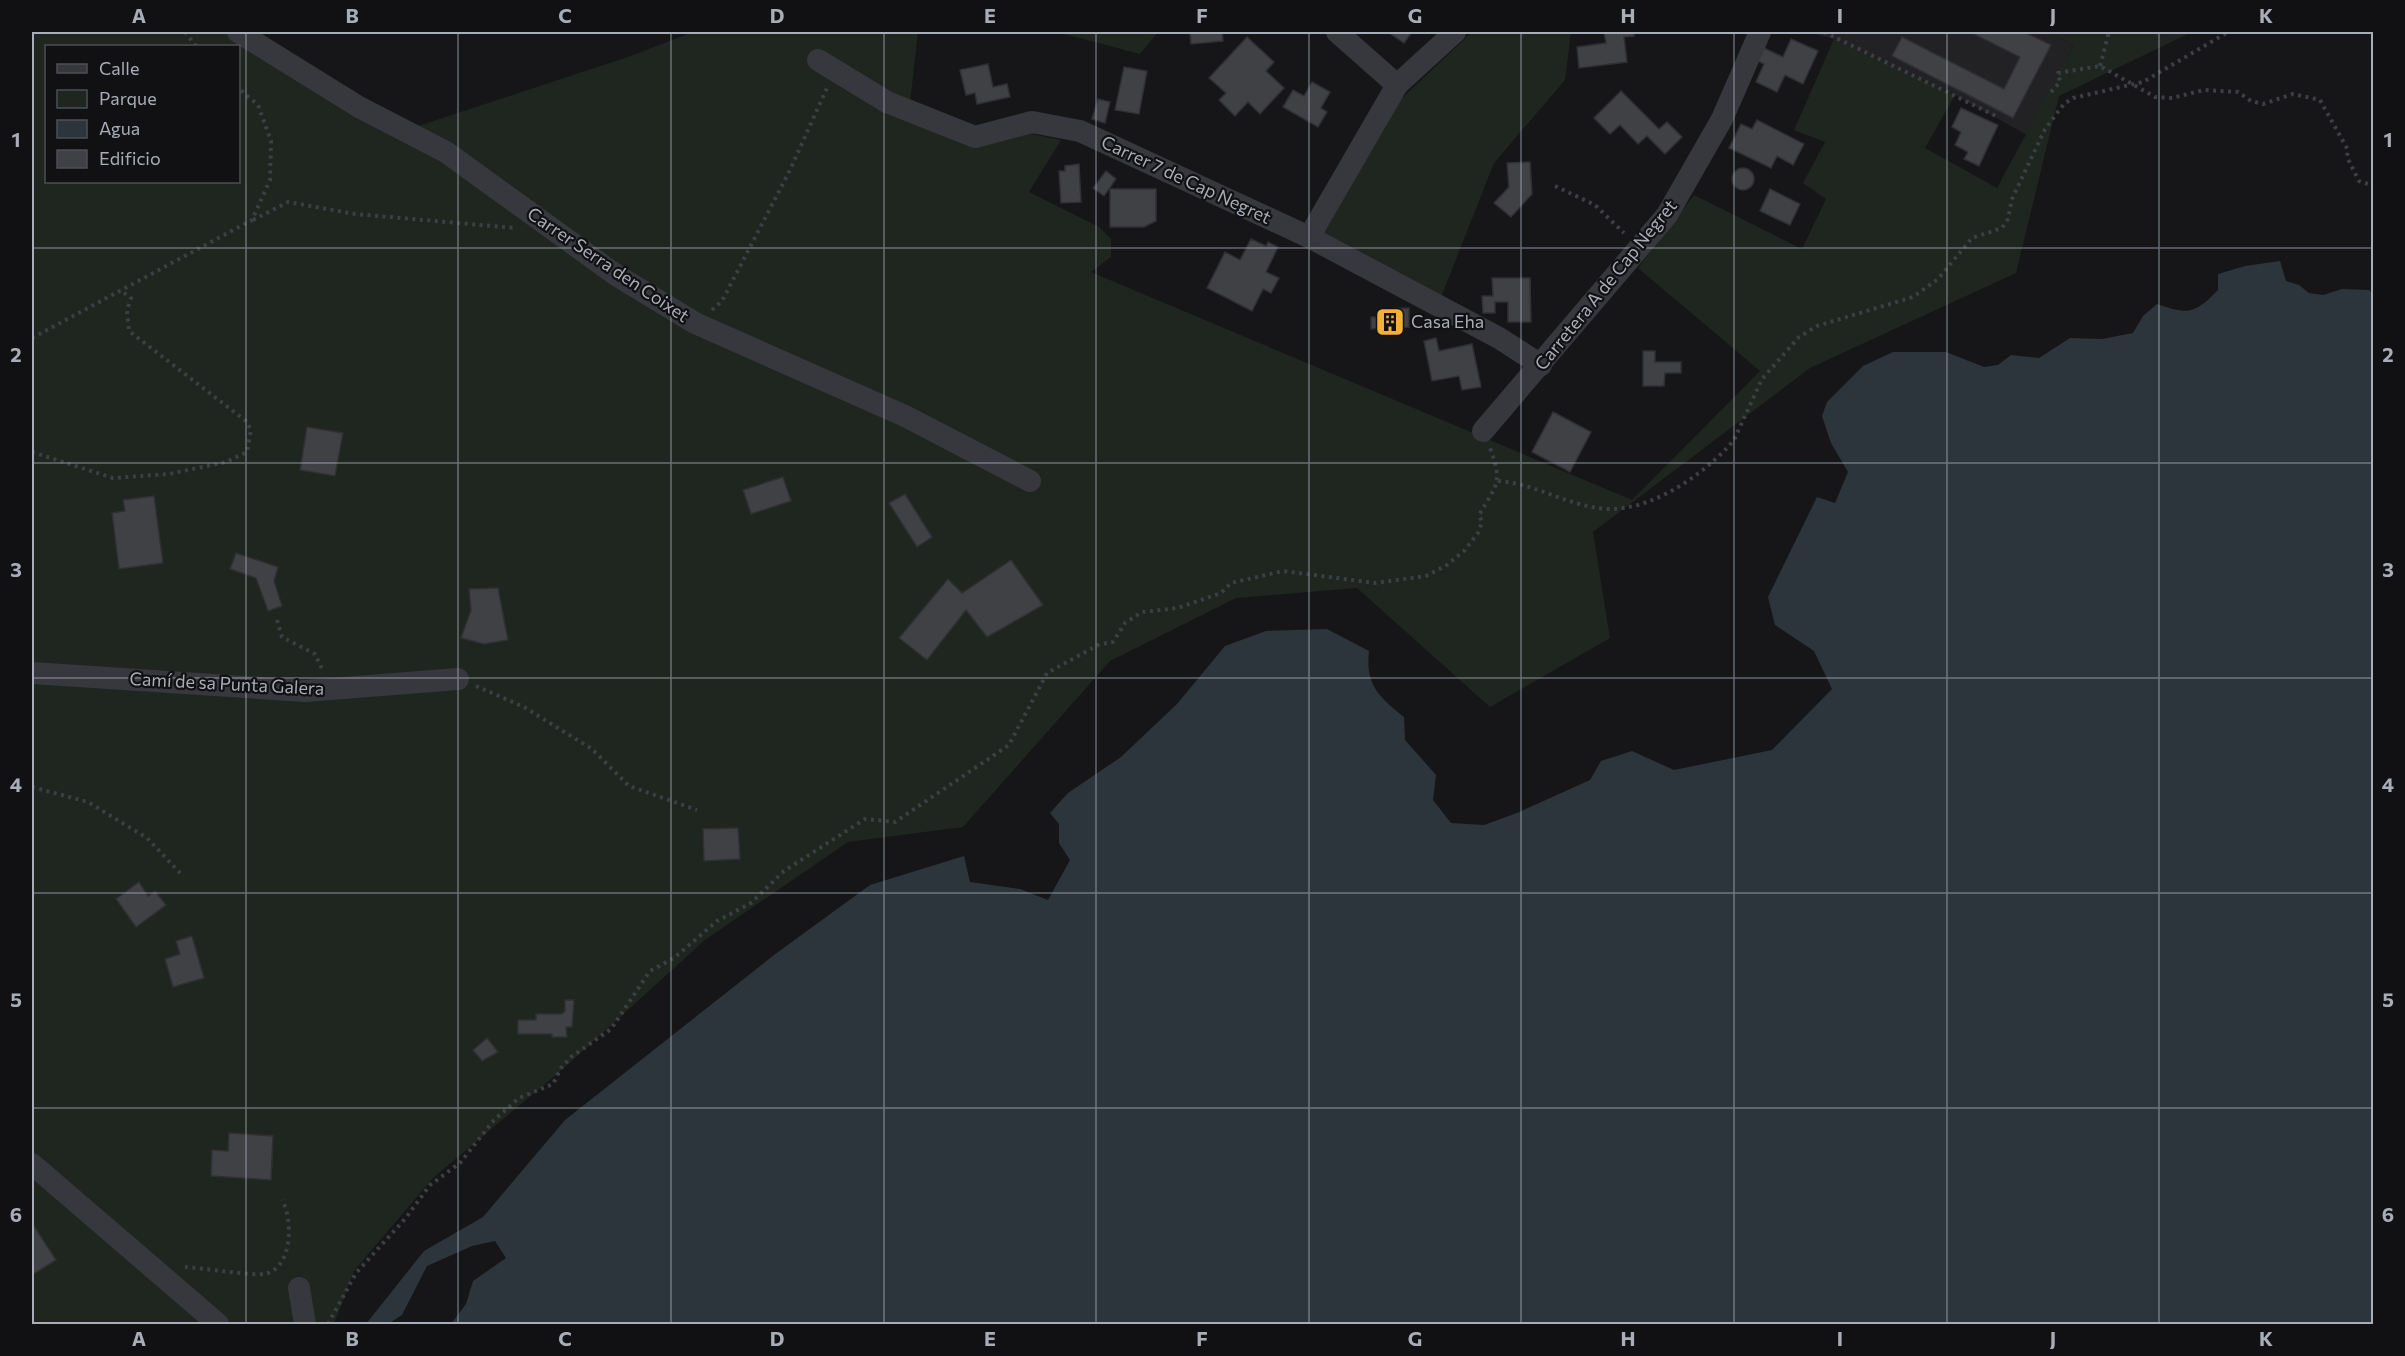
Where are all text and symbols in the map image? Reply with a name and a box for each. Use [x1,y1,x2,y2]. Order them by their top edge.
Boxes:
text: A [132,3,146,27]
text: B [345,3,359,27]
text: C [558,3,572,27]
text: D [770,3,784,27]
text: E [984,3,996,27]
text: F [1196,3,1208,27]
text: G [1408,3,1422,27]
text: H [1621,3,1636,27]
text: I [1837,3,1843,27]
text: J [2050,3,2056,27]
text: K [2259,3,2273,27]
legend [45,45,240,183]
text: Calle [99,57,139,79]
text: Parque [99,87,157,109]
text: Agua [99,117,140,139]
text: 1 [11,127,21,151]
text: 1 [2383,127,2393,151]
street label: Carrer 7 de Cap Negret [1098,130,1275,228]
text: Edificio [99,147,161,169]
street label: Carretera A de Cap Negret [1530,195,1681,374]
street label: Carrer Serra den Coixet [524,202,694,327]
building icon: Casa Eha [1374,306,1406,338]
place label: Casa Eha [1411,310,1484,332]
text: 2 [10,342,22,366]
text: 2 [2382,342,2394,366]
text: 3 [10,557,22,581]
text: 3 [2382,557,2394,581]
street label: Camí de sa Punta Galera [129,667,325,699]
text: 4 [10,772,22,796]
text: 4 [2382,772,2394,796]
text: 5 [10,987,22,1011]
text: 5 [2382,987,2394,1011]
text: 6 [10,1202,22,1226]
text: 6 [2382,1202,2394,1226]
text: A [132,1326,146,1350]
text: B [345,1326,359,1350]
text: C [558,1326,572,1350]
text: D [770,1326,784,1350]
text: E [984,1326,996,1350]
text: F [1196,1326,1208,1350]
text: G [1408,1326,1422,1350]
text: H [1621,1326,1636,1350]
text: I [1837,1326,1843,1350]
text: J [2050,1326,2056,1350]
text: K [2259,1326,2273,1350]

